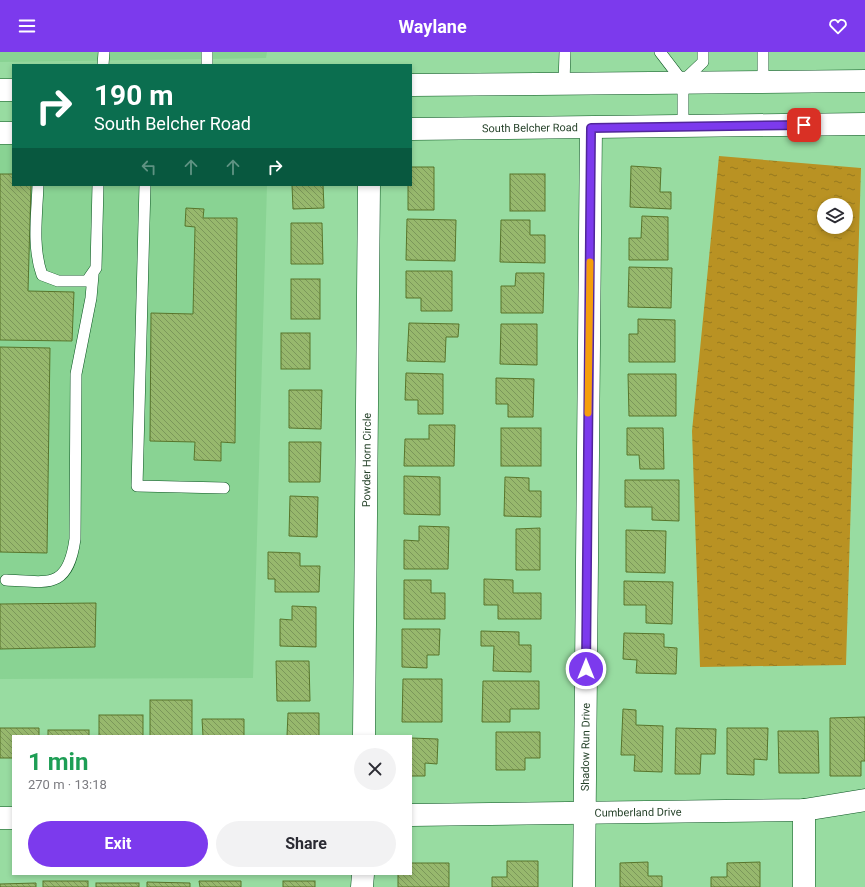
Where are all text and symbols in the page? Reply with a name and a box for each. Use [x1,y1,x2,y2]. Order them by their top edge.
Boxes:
icon: menu [16,15,38,37]
icon: heart [827,15,849,37]
text: Waylane [398,16,467,37]
text: 190 m [94,79,173,112]
icon: right [28,80,80,132]
pin [787,108,821,142]
text: South Belcher Road [94,113,251,134]
icon: arrive [793,114,815,136]
street label: South Belcher Road [482,121,578,135]
icon: left [138,156,160,178]
icon: ahead [180,156,202,178]
icon: ahead [222,156,244,178]
icon: right [264,156,286,178]
map controls [817,198,853,234]
button: layers [817,198,853,234]
street label: Powder Horn Circle [360,413,374,507]
position arrow [565,648,607,690]
street label: Shadow Run Drive [579,703,593,791]
text: 1 min [28,748,88,776]
button: close [354,748,396,790]
text: 270 m · 13:18 [28,777,107,792]
street label: Cumberland Drive [594,806,682,820]
button: Exit [28,821,208,867]
button: Share [216,821,396,867]

